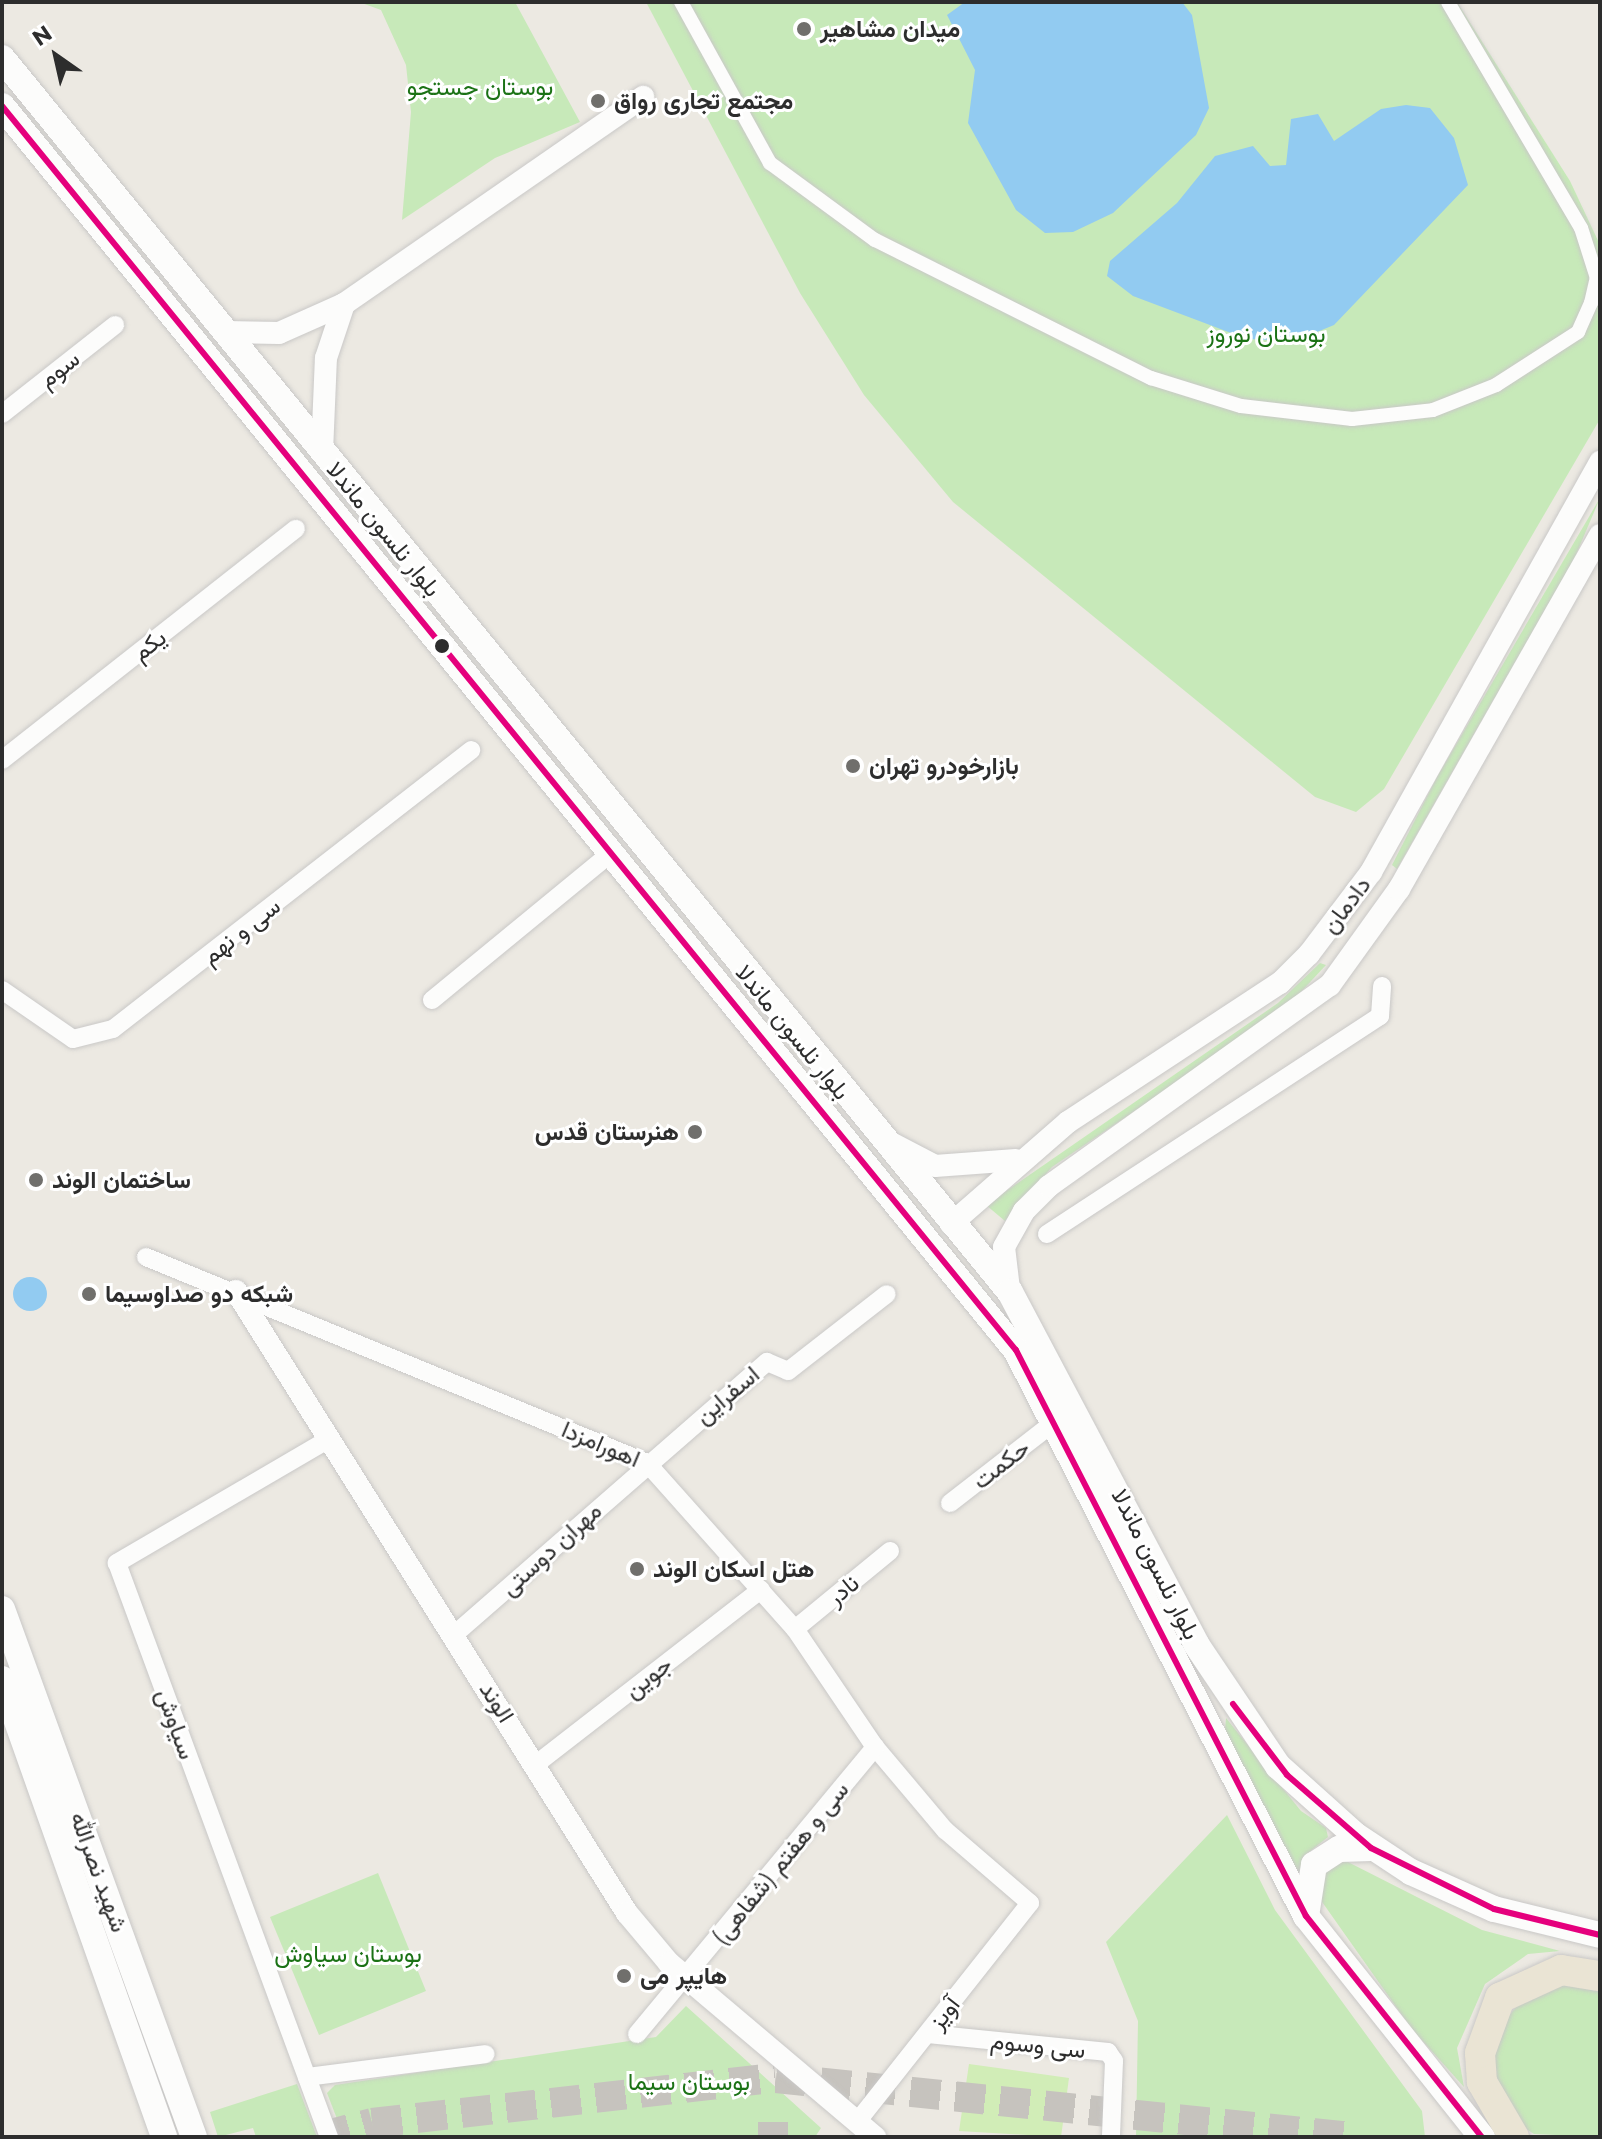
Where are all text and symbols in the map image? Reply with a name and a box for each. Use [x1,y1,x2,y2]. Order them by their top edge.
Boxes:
place label: میدان مشاهیر [820,15,960,43]
north arrow [16,16,96,96]
text: N [27,20,57,52]
marker: میدان مشاهیر [795,20,813,38]
park label: بوستان جستجو [407,73,553,101]
place label: مجتمع تجاری رواق [614,87,793,115]
marker: مجتمع تجاری رواق [589,92,607,110]
park label: بوستان نوروز [1207,320,1325,348]
street label: سوم [33,344,85,394]
street label: بلوار نلسون ماندلا [321,456,447,602]
street label: یکم [126,623,172,667]
unlabelled marker [434,638,450,654]
place label: بازارخودرو تهران [869,752,1019,780]
marker: بازارخودرو تهران [844,757,862,775]
street label: دادمان [1315,871,1377,939]
street label: سی و نهم [196,891,286,971]
street label: بلوار نلسون ماندلا [730,959,856,1105]
place label: هنرستان قدس [535,1118,679,1146]
marker: هنرستان قدس [686,1123,704,1141]
place label: ساختمان الوند [52,1166,191,1194]
marker: ساختمان الوند [27,1171,45,1189]
place label: شبکه دو صداوسیما [105,1280,293,1308]
marker: شبکه دو صداوسیما [80,1285,98,1303]
street label: اسفراین [689,1360,765,1430]
street label: اهورامزدا [557,1415,645,1473]
street label: حکمت [967,1433,1035,1495]
street label: بلوار نلسون ماندلا [1106,1484,1206,1644]
street label: مهران دوستی [495,1496,607,1602]
place label: هتل اسکان الوند [653,1555,814,1583]
marker: هتل اسکان الوند [628,1560,646,1578]
street label: نادر [821,1568,865,1612]
street label: جوین [619,1650,677,1704]
street label: الوند [473,1676,521,1728]
street label: سیاوش [150,1685,202,1763]
street label: سی و هفتم (شفاهی) [705,1776,855,1950]
street label: شهید نصرالله [64,1808,134,1936]
park label: بوستان سیاوش [274,1940,422,1968]
place label: هایپر می [640,1962,727,1990]
marker: هایپر می [615,1967,633,1985]
street label: آویز [922,1991,966,2035]
street label: سی وسوم [989,2026,1087,2064]
park label: بوستان سیما [628,2068,750,2096]

